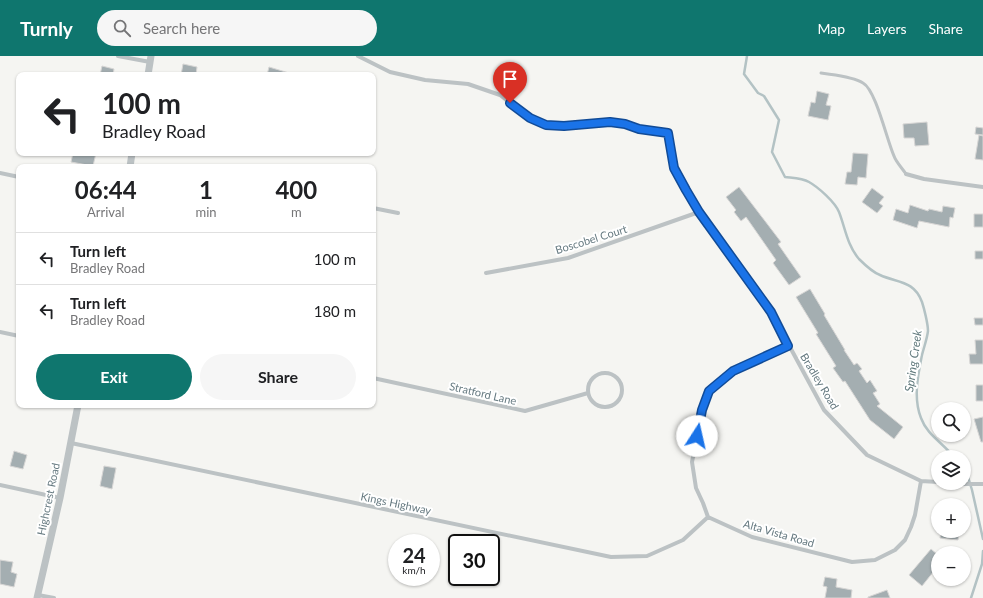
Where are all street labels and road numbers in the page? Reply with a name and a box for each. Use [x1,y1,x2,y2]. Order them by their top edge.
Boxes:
street label: Boscobel Court [554,222,629,256]
street label: Bradley Road [798,350,842,412]
street label: Stratford Lane [448,379,518,407]
street label: Highcrest Road [34,462,62,536]
street label: Kings Highway [360,489,433,517]
street label: Alta Vista Road [742,517,816,549]

